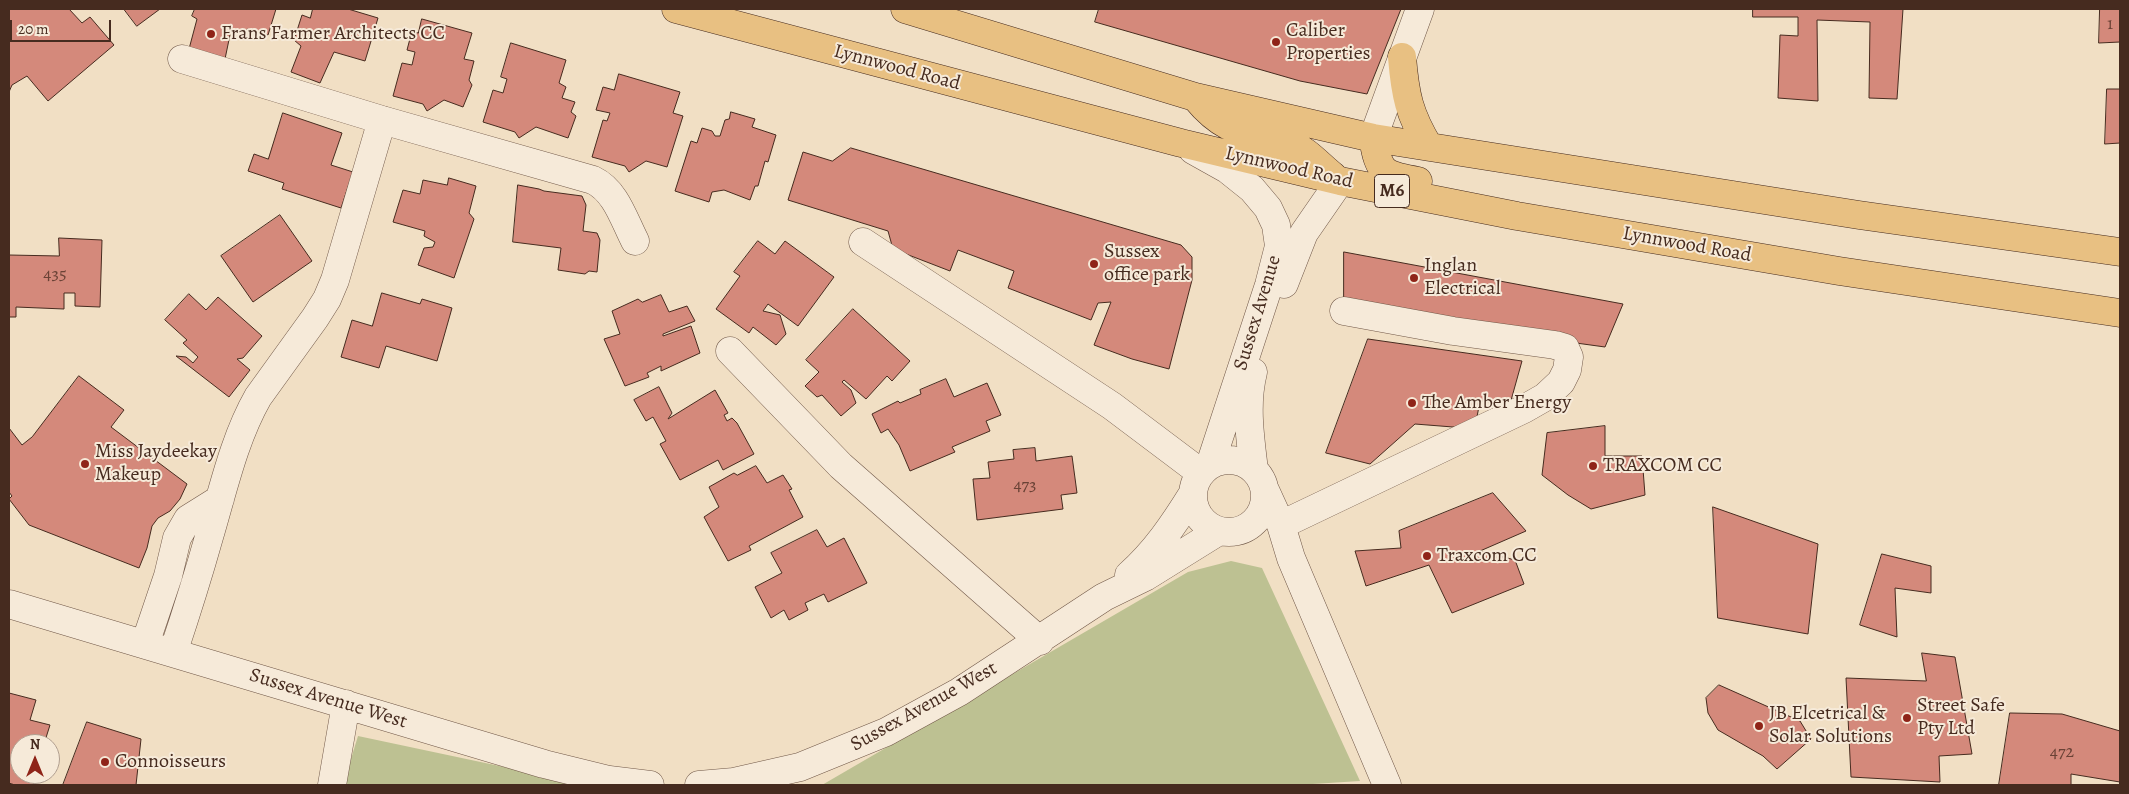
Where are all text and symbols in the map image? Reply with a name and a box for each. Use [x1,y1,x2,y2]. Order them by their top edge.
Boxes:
scale bar [12,10,114,42]
house number: 1 [2107,14,2113,36]
text: 20 m [18,19,49,39]
place label: Caliber Properties [1286,19,1371,66]
place label: Frans Farmer Architects CC [221,22,445,46]
marker: Frans Farmer Architects CC [205,28,217,40]
marker: Caliber Properties [1270,36,1282,48]
street label: Lynnwood Road [831,40,963,96]
street label: Lynnwood Road [1223,142,1355,194]
road number: M6 [1374,175,1410,208]
street label: Lynnwood Road [1621,222,1753,268]
place label: Sussex office park [1104,240,1190,287]
street label: Sussex Avenue [1229,253,1287,373]
place label: Inglan Electrical [1424,254,1501,301]
marker: Sussex office park [1088,258,1100,270]
house number: 435 [43,264,67,286]
marker: Inglan Electrical [1408,272,1420,284]
place label: The Amber Energy [1422,391,1571,415]
marker: The Amber Energy [1406,397,1418,409]
place label: Miss Jaydeekay Makeup [95,440,217,487]
place label: TRAXCOM CC [1603,454,1722,478]
marker: Miss Jaydeekay Makeup [79,458,91,470]
marker: TRAXCOM CC [1587,460,1599,472]
house number: 473 [1013,475,1037,497]
place label: Traxcom CC [1437,544,1537,568]
marker: Traxcom CC [1421,550,1433,562]
street label: Sussex Avenue West [847,657,1001,757]
street label: Sussex Avenue West [246,664,410,734]
place label: Street Safe Pty Ltd [1917,694,2005,741]
place label: JB Elcetrical & Solar Solutions [1769,702,1892,749]
marker: Street Safe Pty Ltd [1901,712,1913,724]
marker: JB Elcetrical & Solar Solutions [1753,720,1765,732]
north arrow [10,734,60,784]
text: N [30,735,40,754]
house number: 472 [2050,742,2074,764]
place label: Connoisseurs [115,750,226,774]
marker: Connoisseurs [99,756,111,768]

